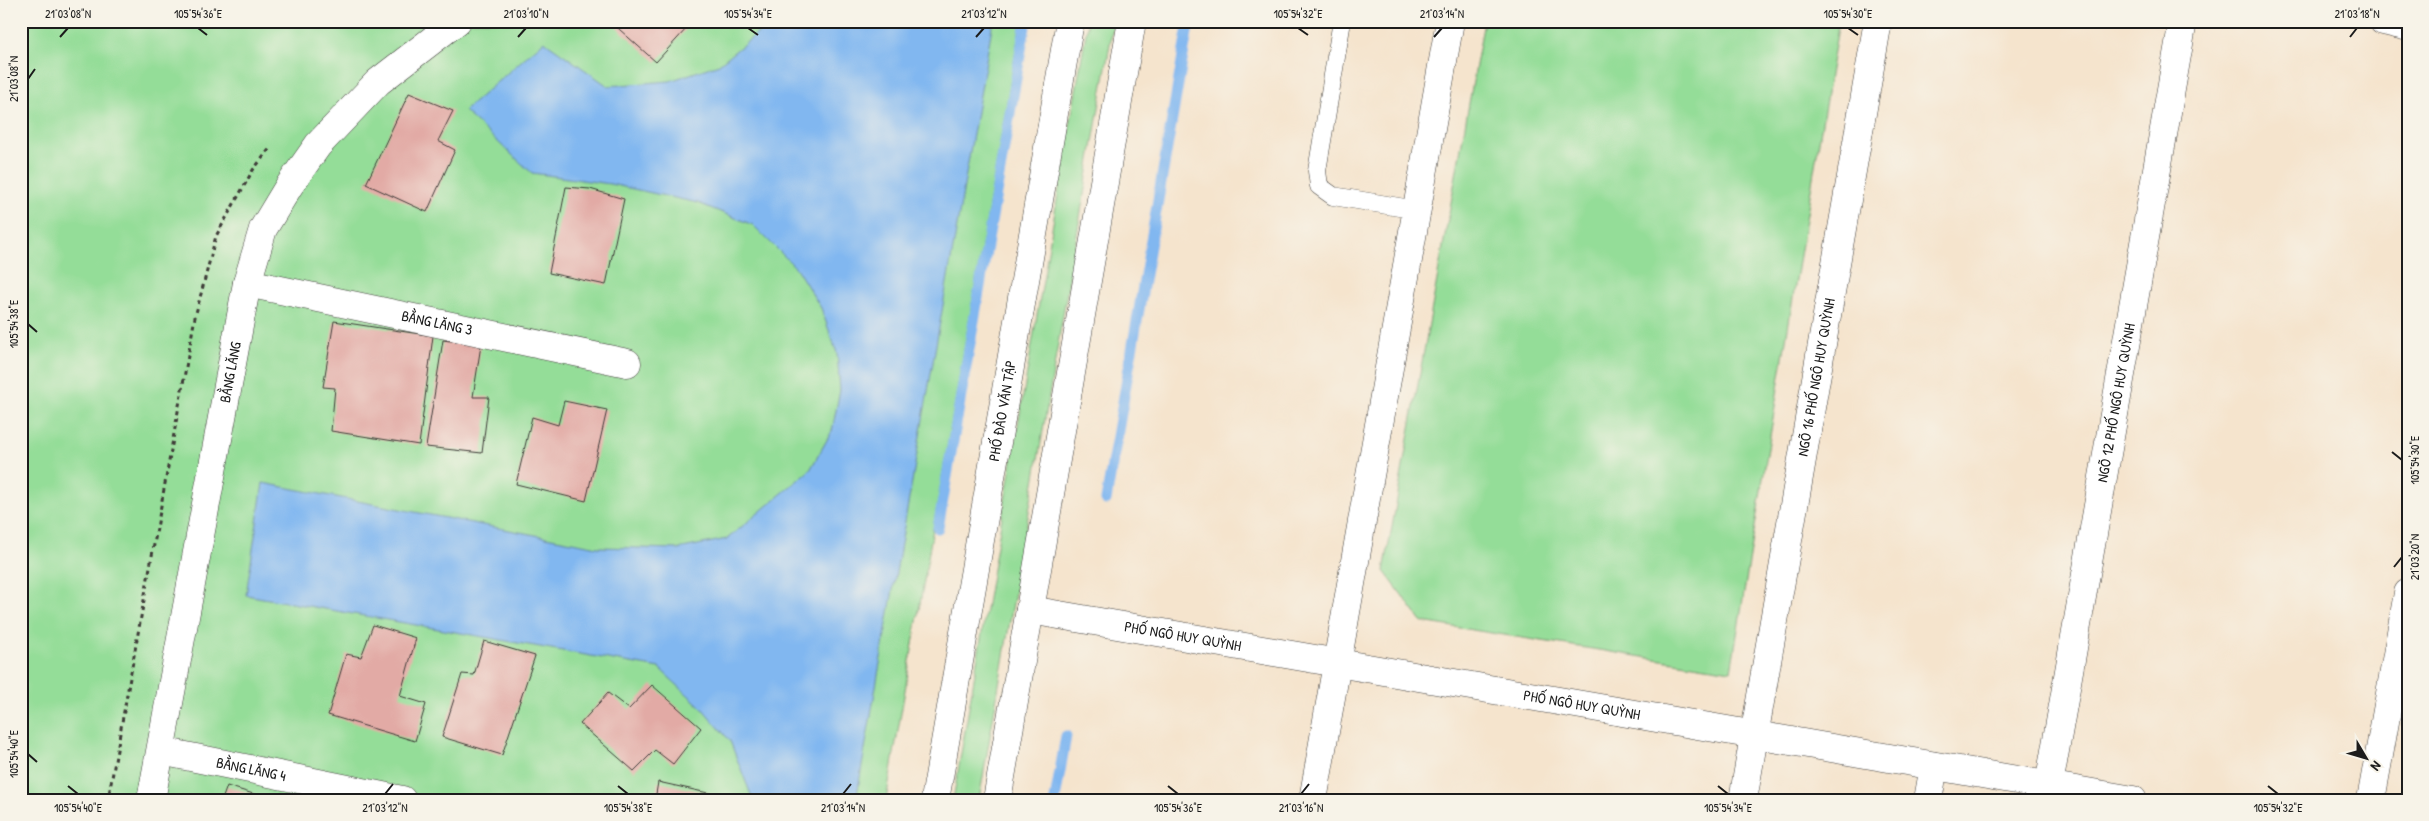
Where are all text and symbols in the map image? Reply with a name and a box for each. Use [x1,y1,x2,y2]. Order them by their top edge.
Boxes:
text: 21°03'08"N [45,5,91,22]
text: 105°54'36"E [174,5,223,22]
text: 21°03'10"N [503,5,549,22]
text: 105°54'34"E [724,5,773,22]
text: 21°03'12"N [961,5,1007,22]
text: 105°54'32"E [1273,5,1323,22]
text: 21°03'14"N [1420,5,1464,22]
text: 105°54'30"E [1824,5,1873,22]
text: 21°03'18"N [2334,5,2380,22]
text: 21°03'08"N [5,56,22,102]
street label: NGÕ 16 PHỐ NGÔ HUY QUỲNH [1792,297,1840,458]
text: 105°54'38"E [5,299,22,348]
street label: BẰNG LĂNG 3 [400,305,475,340]
street label: NGÕ 12 PHỐ NGÔ HUY QUỲNH [2091,322,2140,484]
street label: BẰNG LĂNG [214,339,246,404]
street label: PHỐ ĐÀO VĂN TẬP [983,359,1021,463]
text: 105°54'30"E [2406,435,2423,484]
text: 21°03'20"N [2406,534,2423,580]
street label: PHỐ NGÔ HUY QUỲNH [1123,615,1243,656]
street label: PHỐ NGÔ HUY QUỲNH [1522,684,1642,725]
text: 105°54'40"E [5,729,22,778]
north arrow [2342,734,2392,784]
street label: BẰNG LĂNG 4 [214,751,288,786]
text: N [2367,758,2386,776]
text: 105°54'40"E [54,799,103,816]
text: 21°03'12"N [362,799,408,816]
text: 105°54'38"E [604,799,653,816]
text: 21°03'14"N [821,799,865,816]
text: 105°54'36"E [1154,799,1203,816]
text: 21°03'16"N [1279,799,1323,816]
text: 105°54'34"E [1704,799,1753,816]
text: 105°54'32"E [2253,799,2303,816]

